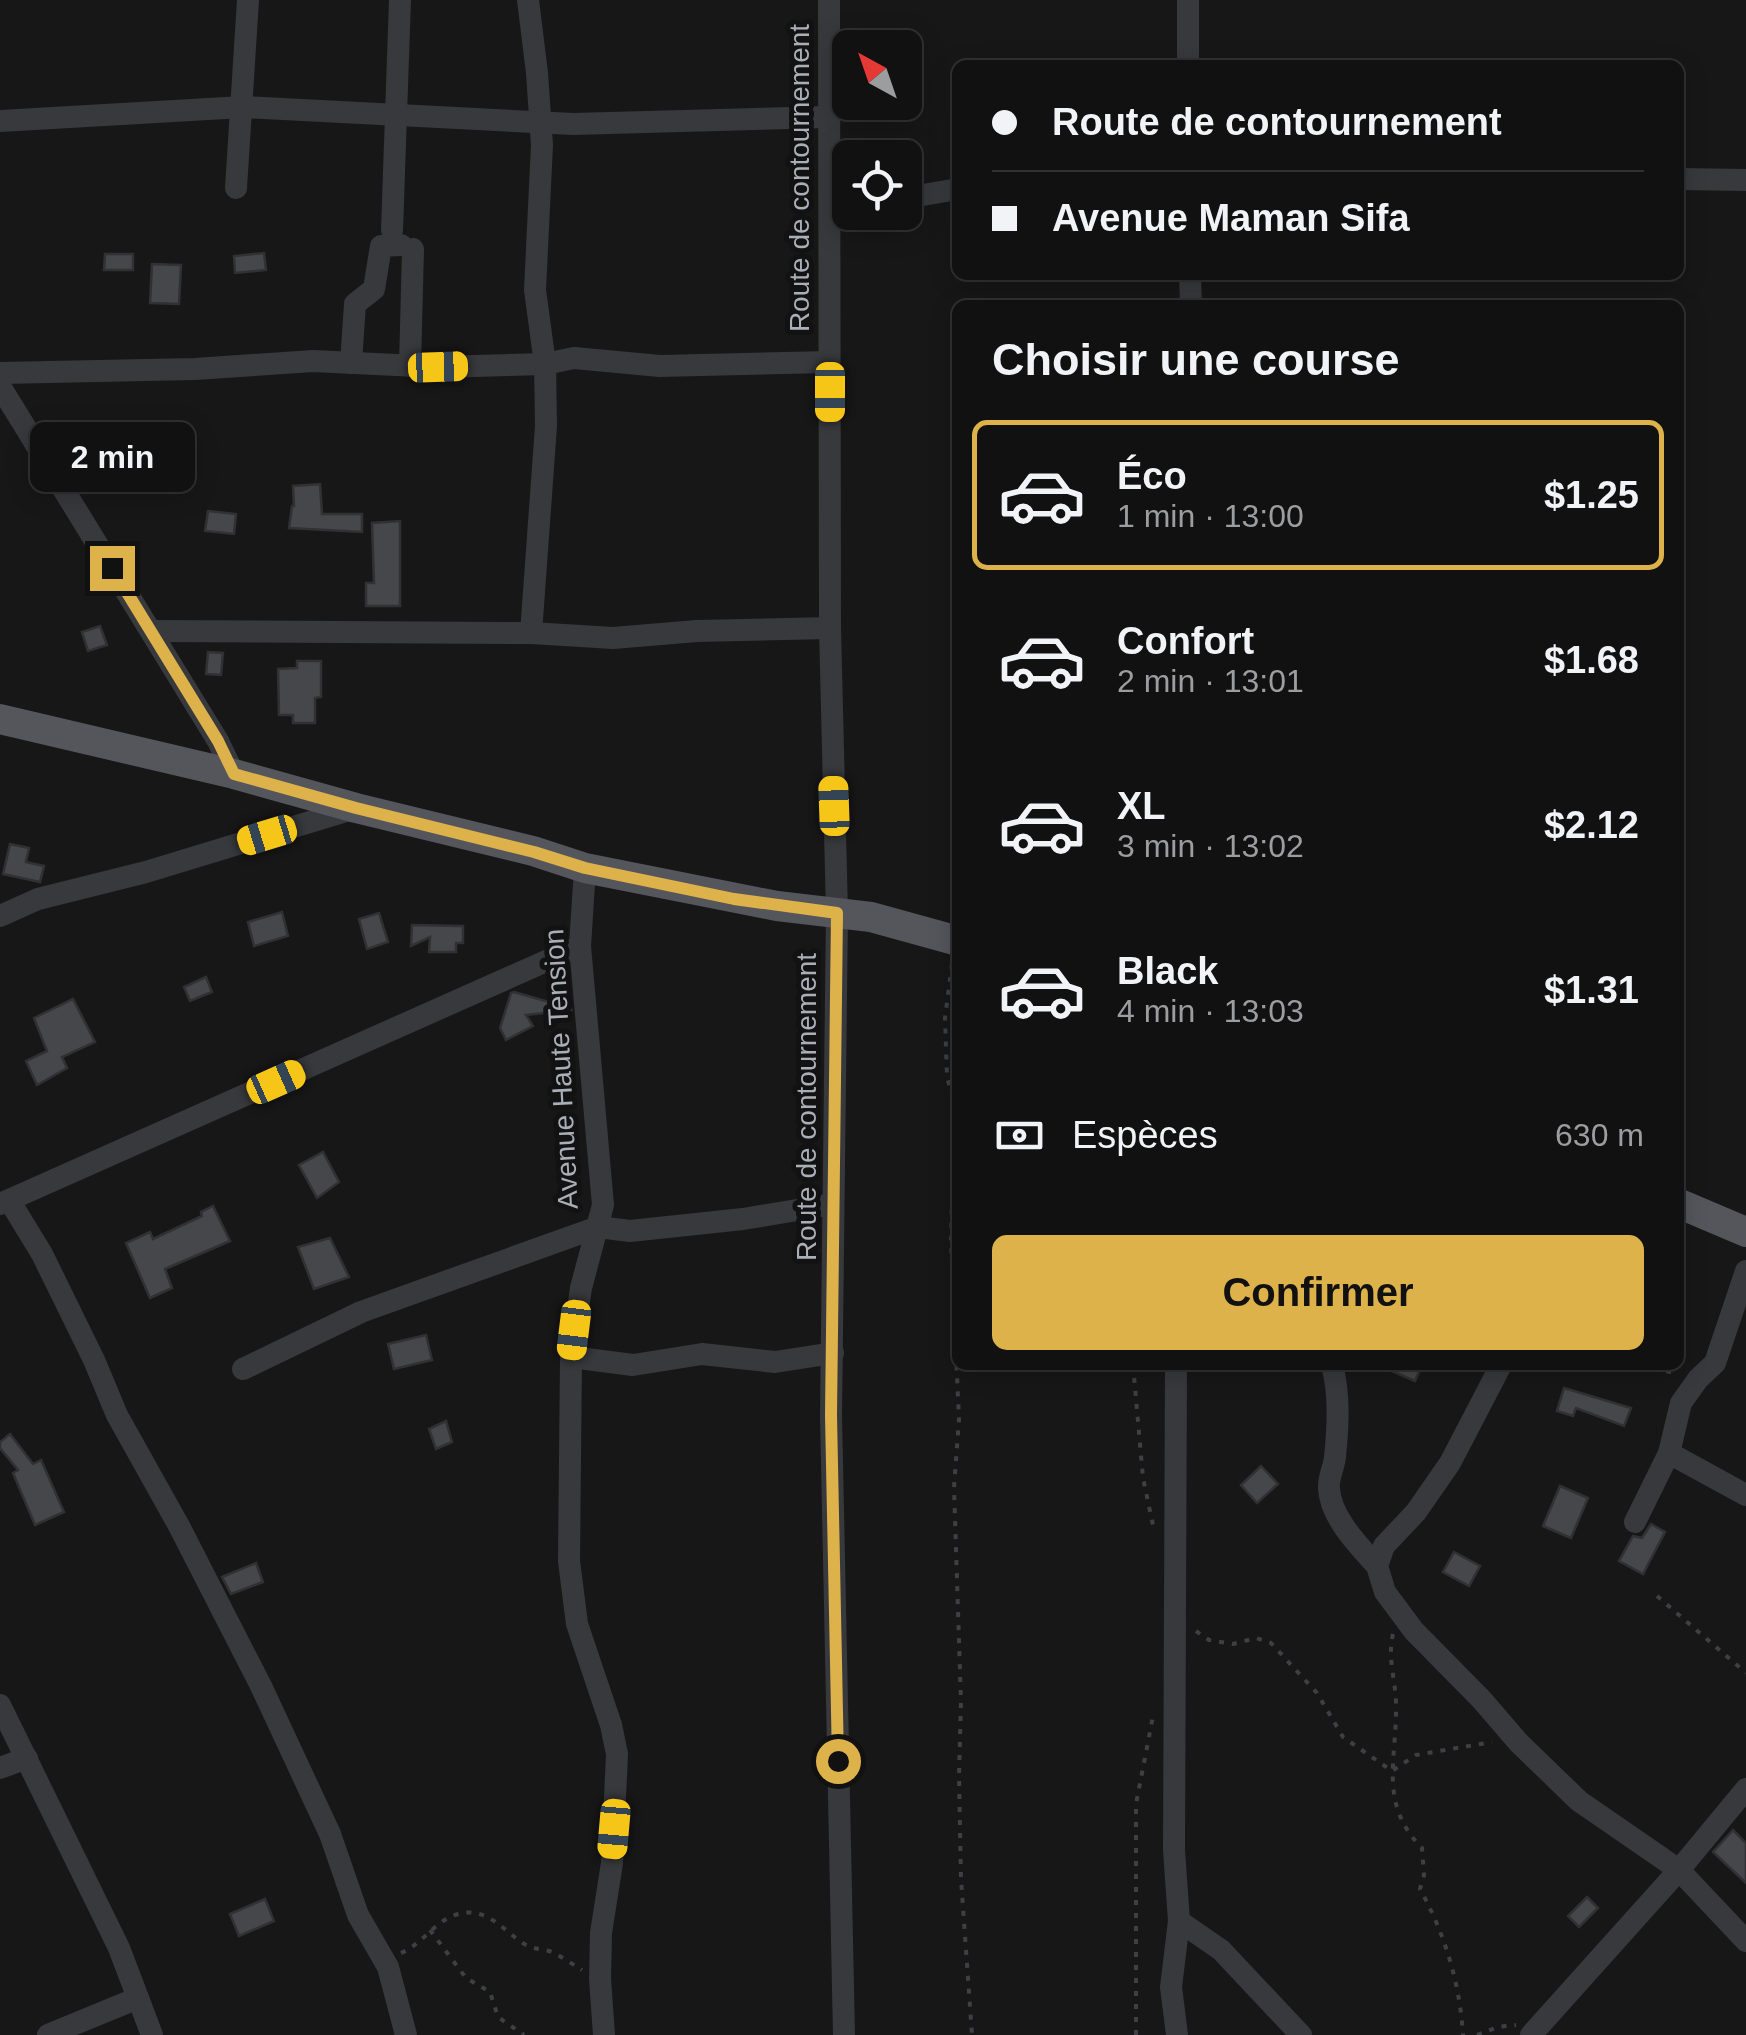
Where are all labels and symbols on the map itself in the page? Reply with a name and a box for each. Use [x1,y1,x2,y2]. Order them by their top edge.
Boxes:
street label: Route de contournement [784,24,815,332]
north arrow [832,30,922,120]
car [407,351,469,383]
car [815,362,845,422]
callout: 2 min [29,423,194,493]
route end [90,546,135,591]
car [818,775,850,837]
car [234,812,300,858]
street label: Avenue Haute Tension [538,928,584,1210]
street label: Route de contournement [791,953,822,1261]
car [242,1056,310,1108]
car [555,1298,593,1362]
route start [816,1739,861,1784]
car [596,1798,632,1860]

